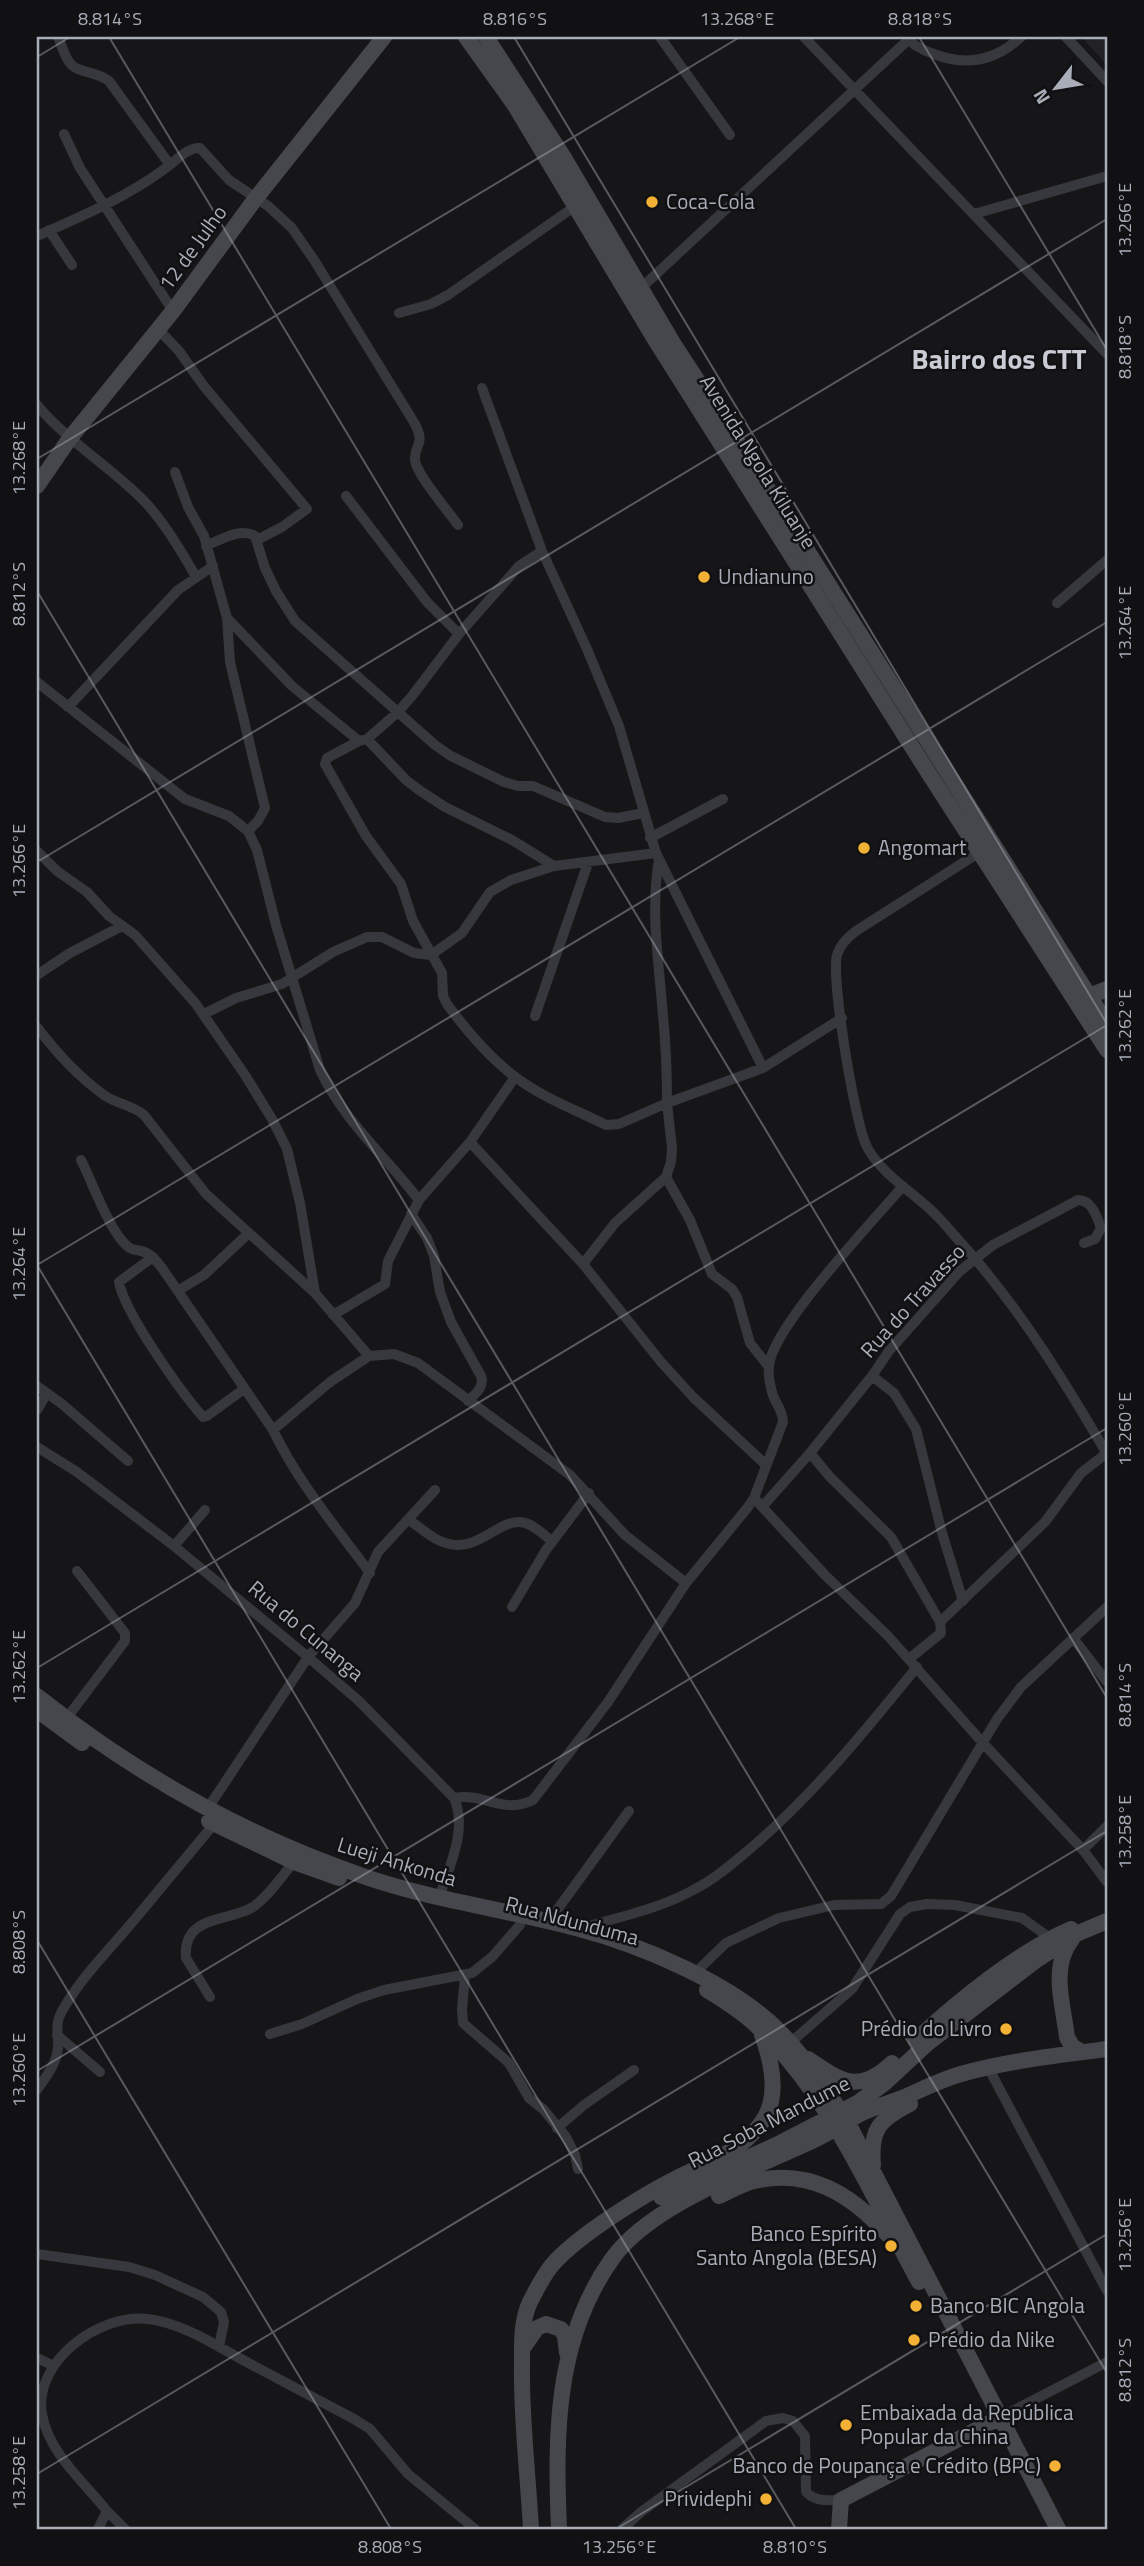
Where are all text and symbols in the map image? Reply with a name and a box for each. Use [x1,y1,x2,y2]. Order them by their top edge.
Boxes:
text: 8.814°S [78,5,142,32]
text: 8.816°S [483,5,547,32]
text: 13.268°E [700,5,774,32]
text: 8.818°S [888,5,952,32]
north arrow [1021,52,1092,122]
text: N [1025,84,1057,110]
text: 13.266°E [1111,183,1138,257]
place label: Coca-Cola [666,185,755,217]
marker: Coca-Cola [644,194,660,210]
street label: 12 de Julho [150,198,234,297]
text: 8.818°S [1111,315,1138,379]
district label: Bairro dos CTT [912,337,1087,380]
street label: Avenida Ngola Kiluanje [692,368,825,555]
text: 13.268°E [5,421,32,495]
place label: Undianuno [718,560,814,592]
text: 8.812°S [5,562,32,626]
marker: Undianuno [696,569,712,585]
text: 13.264°E [1111,586,1138,660]
text: 13.266°E [5,824,32,898]
place label: Angomart [878,831,967,863]
marker: Angomart [856,840,872,856]
text: 13.262°E [1111,989,1138,1063]
text: 13.264°E [5,1227,32,1301]
street label: Rua do Travasso [852,1236,972,1365]
text: 13.260°E [1111,1392,1138,1466]
street label: Rua do Cunanga [242,1572,372,1689]
text: 13.262°E [5,1630,32,1704]
text: 8.814°S [1111,1663,1138,1727]
text: 13.258°E [1111,1795,1138,1869]
street label: Lueji Ankonda [334,1828,461,1894]
street label: Rua Ndunduma [502,1887,643,1953]
text: 8.808°S [5,1910,32,1974]
place label: Prédio do Livro [861,2012,992,2044]
marker: Prédio do Livro [998,2021,1014,2037]
text: 13.260°E [5,2033,32,2107]
street label: Rua Soba Mandume [682,2067,855,2176]
text: 13.256°E [1111,2198,1138,2272]
place label: Banco Espírito Santo Angola (BESA) [696,2217,877,2273]
marker: Banco Espírito Santo Angola (BESA) [883,2238,899,2254]
place label: Banco BIC Angola [930,2289,1085,2321]
marker: Banco BIC Angola [908,2298,924,2314]
place label: Prédio da Nike [928,2323,1055,2355]
marker: Prédio da Nike [906,2332,922,2348]
text: 8.812°S [1111,2338,1138,2402]
place label: Embaixada da República Popular da China [860,2396,1074,2452]
marker: Embaixada da República Popular da China [838,2417,854,2433]
text: 13.258°E [5,2436,32,2510]
place label: Banco de Poupança e Crédito (BPC) [733,2449,1041,2481]
marker: Banco de Poupança e Crédito (BPC) [1047,2458,1063,2474]
place label: Prividephi [664,2482,752,2514]
marker: Prividephi [758,2491,774,2507]
text: 8.808°S [358,2533,422,2560]
text: 13.256°E [582,2533,656,2560]
text: 8.810°S [763,2533,827,2560]

